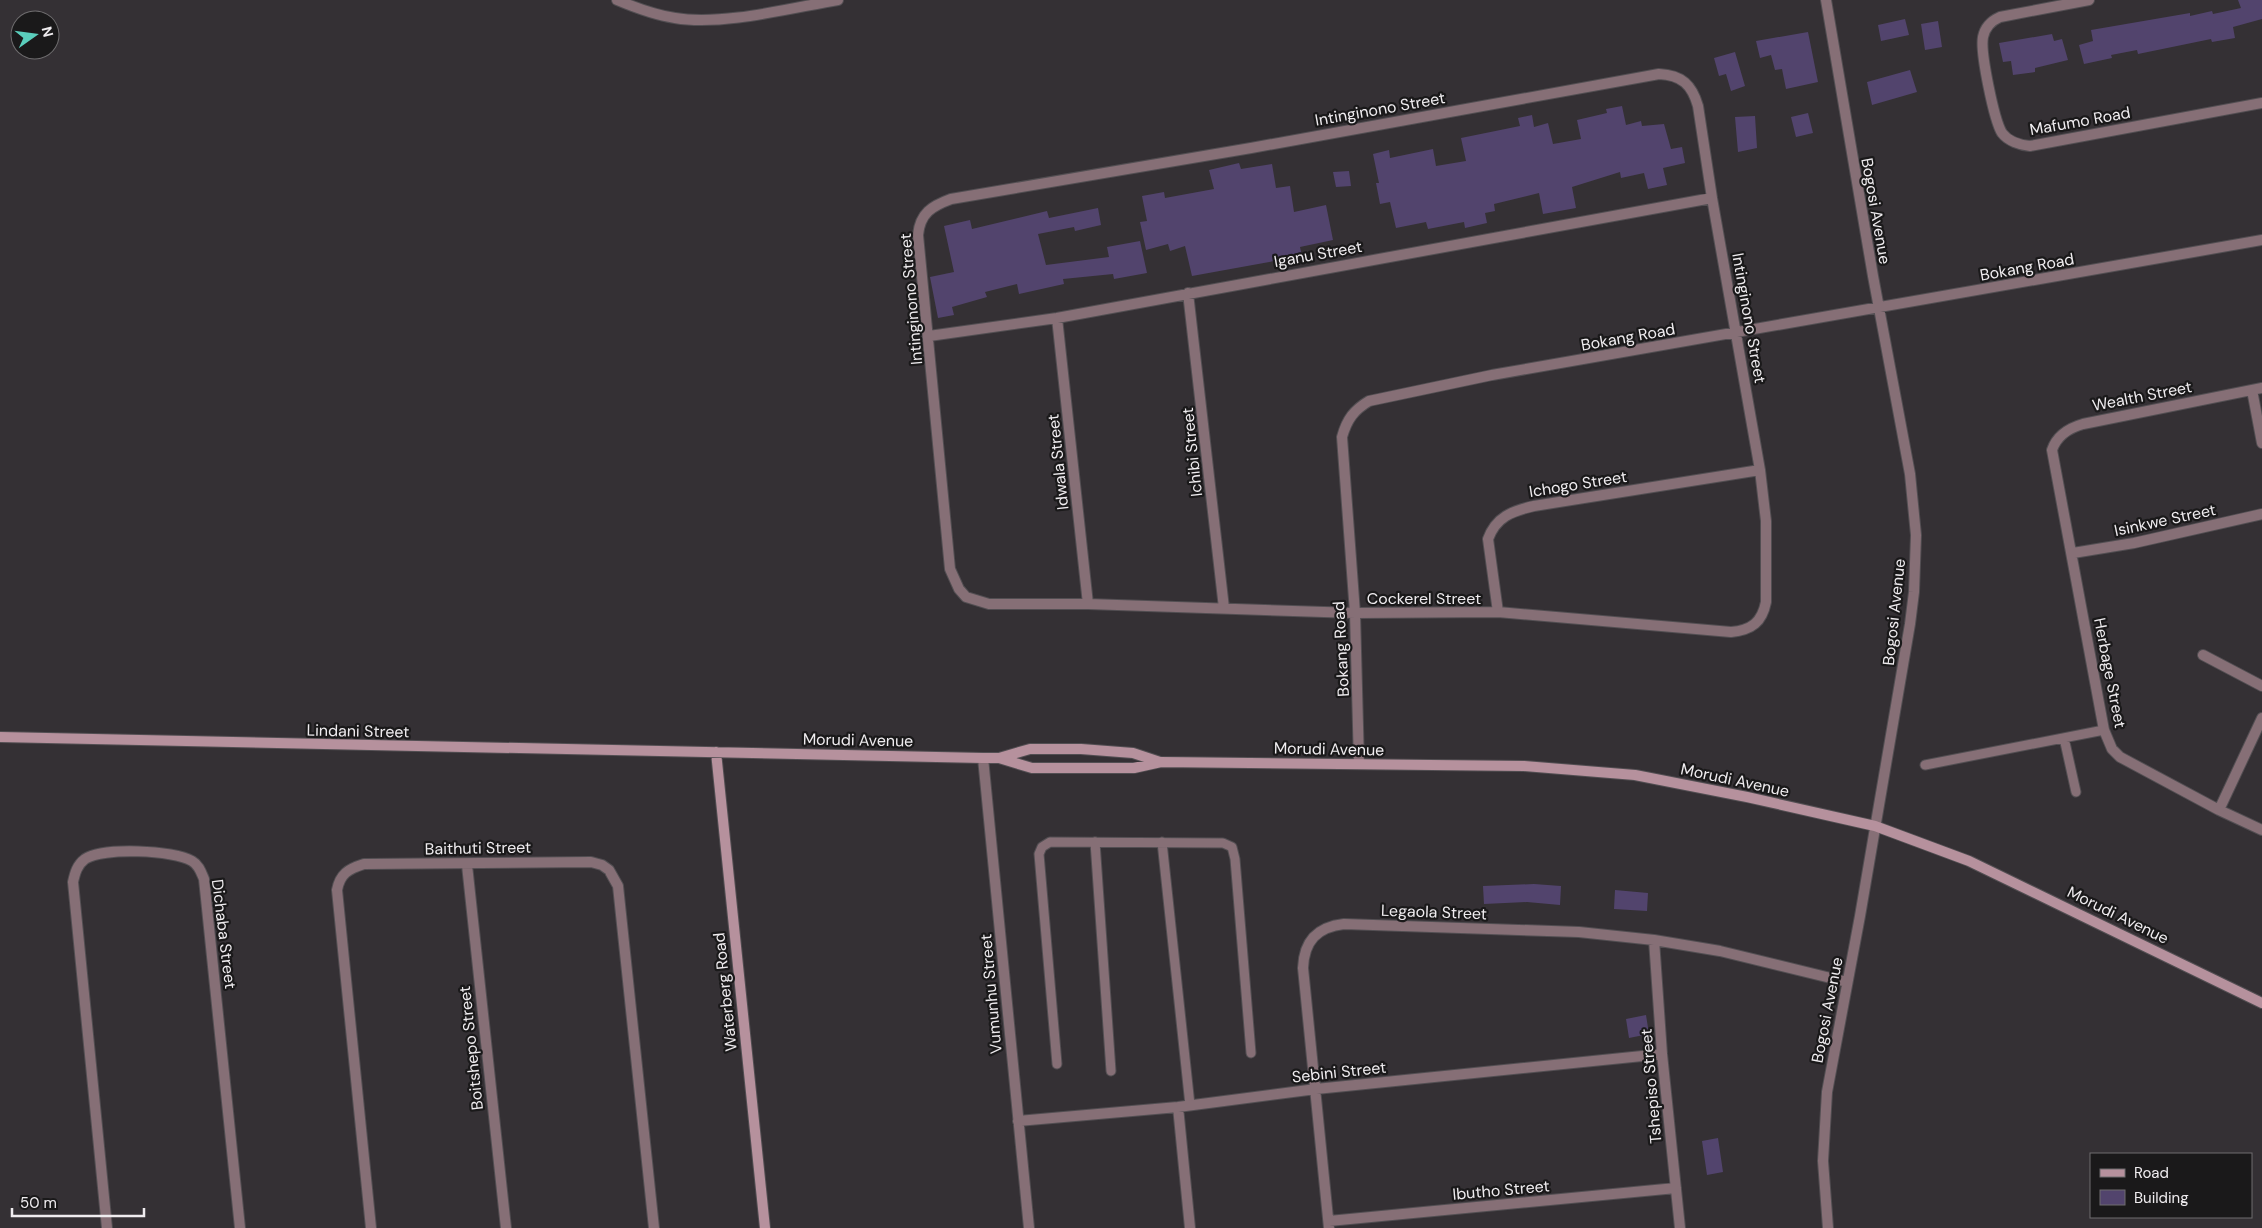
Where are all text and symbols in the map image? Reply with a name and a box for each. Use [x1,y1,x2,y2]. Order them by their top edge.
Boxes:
north arrow [10,10,60,60]
text: N [38,25,58,39]
street label: Intinginono Street [1313,87,1447,131]
street label: Mafumo Road [2028,102,2132,140]
street label: Bogosi Avenue [1856,156,1896,266]
street label: Intinginono Street [895,232,927,366]
street label: Iganu Street [1272,236,1364,272]
street label: Bokang Road [1978,248,2076,286]
street label: Intinginono Street [1727,251,1771,385]
street label: Bokang Road [1579,318,1677,356]
street label: Wealth Street [2090,376,2194,416]
street label: Ichibi Street [1177,406,1207,498]
street label: Idwala Street [1043,413,1073,511]
street label: Ichogo Street [1527,466,1629,502]
street label: Isinkwe Street [2112,499,2218,541]
street label: Bogosi Avenue [1878,557,1910,667]
street label: Cockerel Street [1367,588,1481,609]
street label: Bokang Road [1328,601,1354,697]
street label: Herbage Street [2089,616,2131,730]
street label: Lindani Street [306,720,410,742]
street label: Morudi Avenue [803,729,913,751]
street label: Morudi Avenue [1274,738,1384,760]
street label: Morudi Avenue [1679,758,1791,802]
street label: Baithuti Street [425,837,531,859]
street label: Dichaba Street [207,878,241,990]
street label: Morudi Avenue [2064,881,2172,949]
street label: Legaola Street [1381,900,1487,924]
street label: Waterberg Road [708,931,742,1053]
street label: Vumunhu Street [975,933,1007,1055]
street label: Bogosi Avenue [1806,955,1848,1065]
street label: Boitshepo Street [454,985,488,1111]
street label: Tshepiso Street [1636,1028,1666,1144]
street label: Sebini Street [1291,1057,1387,1087]
legend [2090,1153,2252,1218]
text: Road [2134,1163,2169,1183]
street label: Ibutho Street [1452,1175,1550,1205]
scale bar [12,1186,145,1218]
text: Building [2134,1188,2189,1208]
text: 50 m [20,1193,57,1213]

